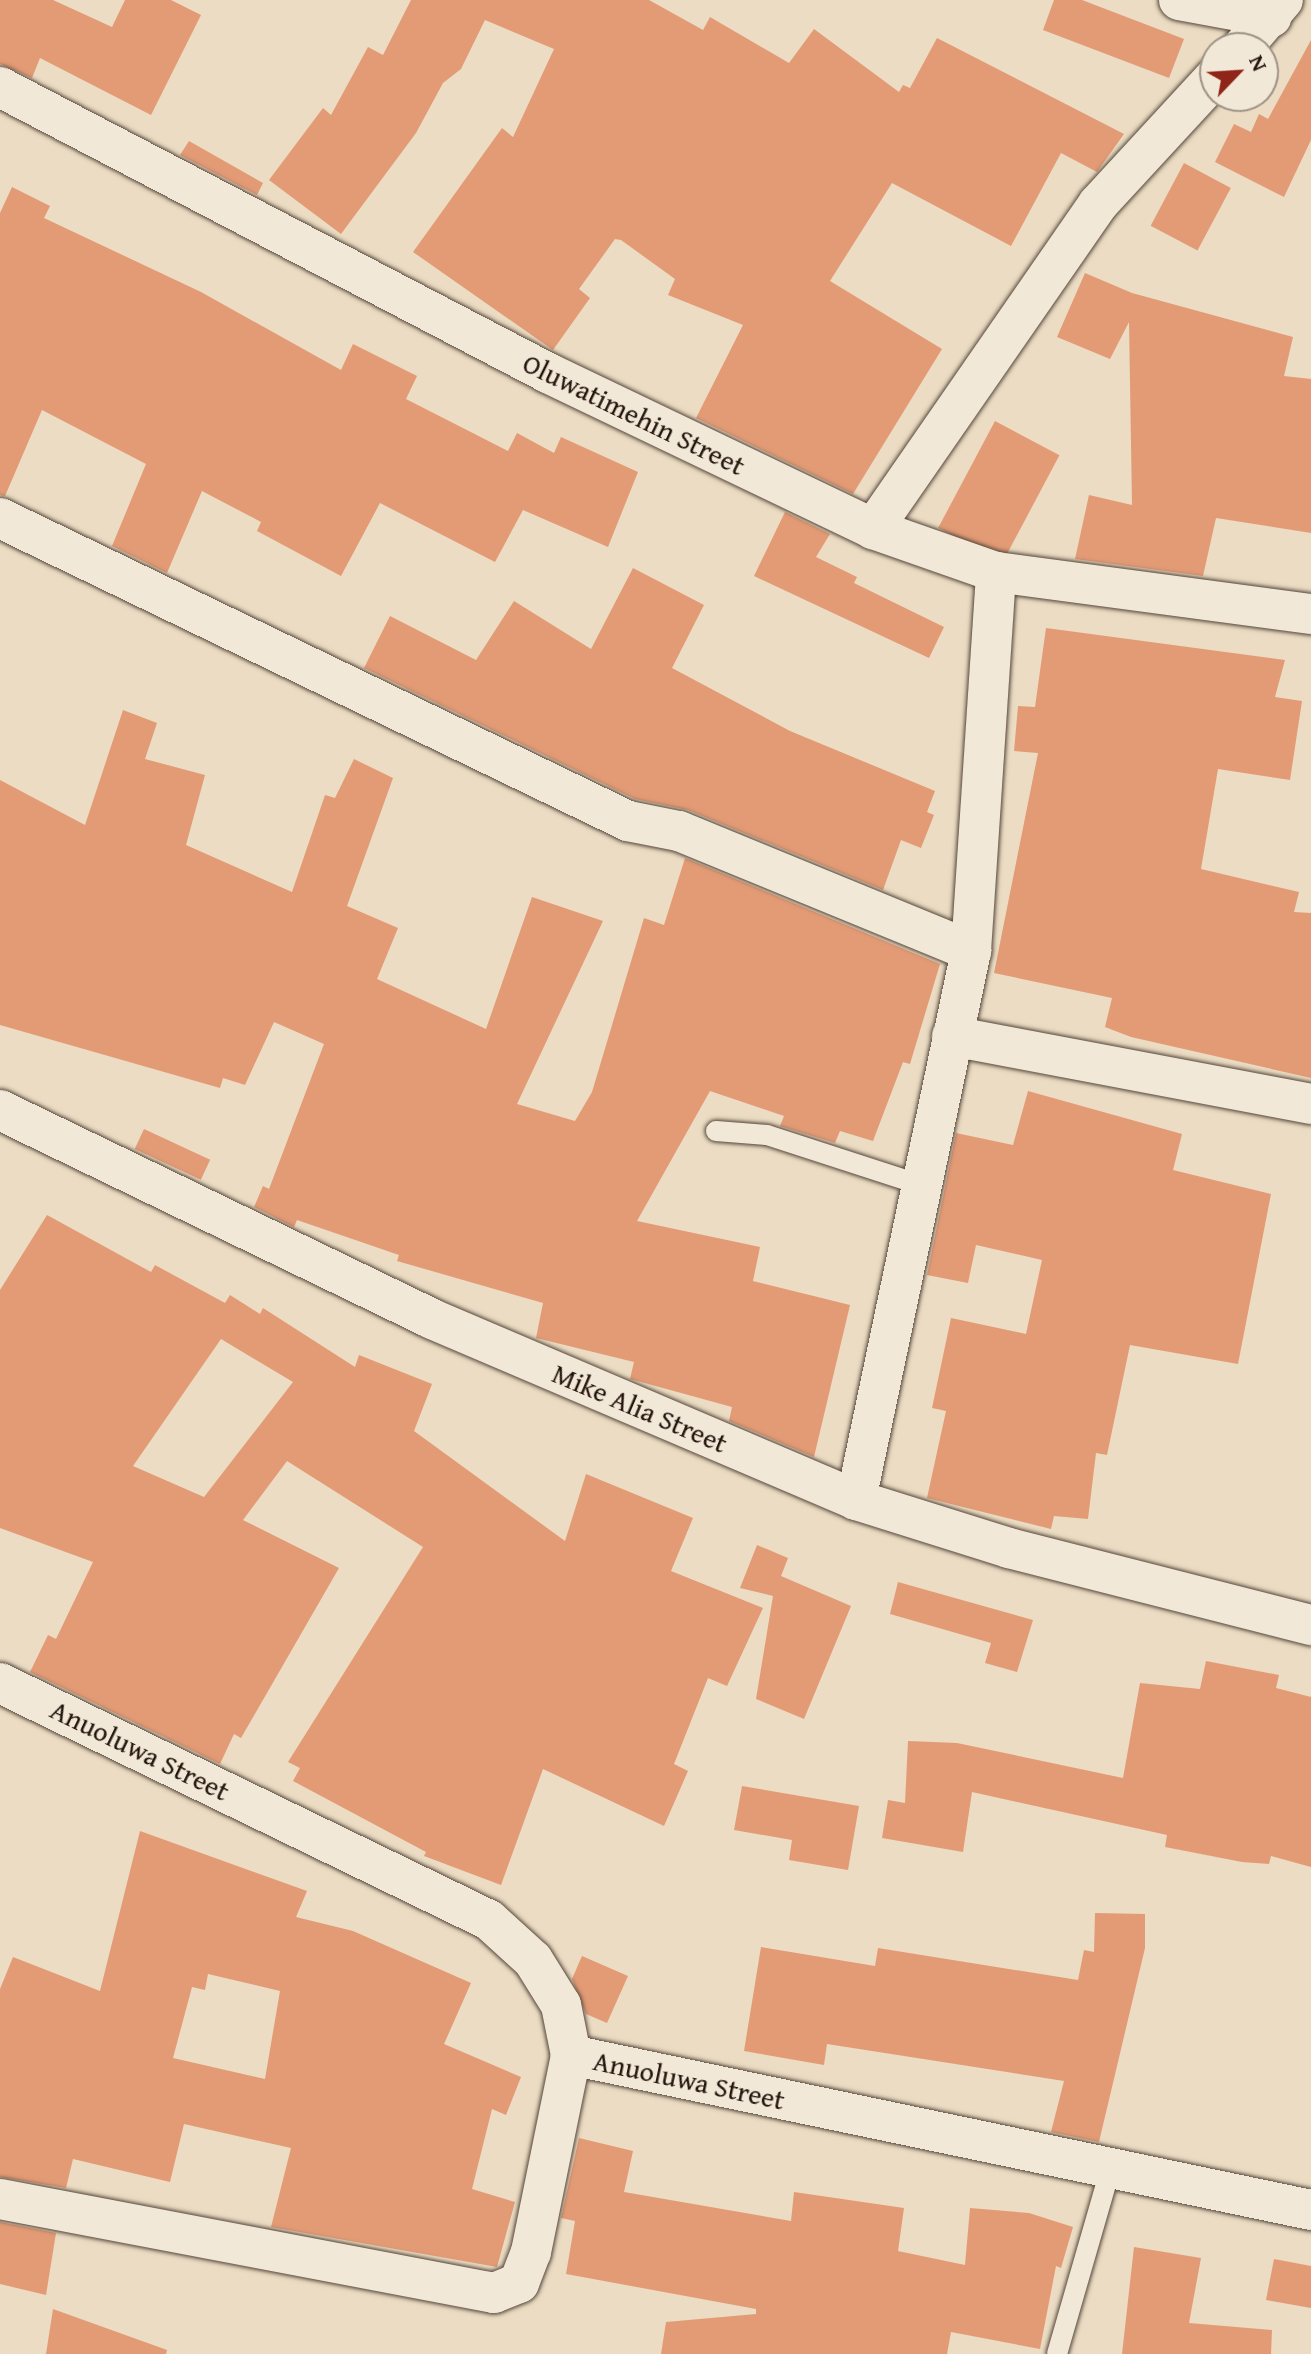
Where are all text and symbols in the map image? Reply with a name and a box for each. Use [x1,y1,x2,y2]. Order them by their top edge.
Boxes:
north arrow [1199,32,1279,112]
text: N [1241,49,1277,76]
street label: Oluwatimehin Street [518,346,750,482]
street label: Mike Alia Street [547,1356,733,1460]
street label: Anuoluwa Street [45,1692,235,1808]
street label: Anuoluwa Street [590,2043,788,2117]

